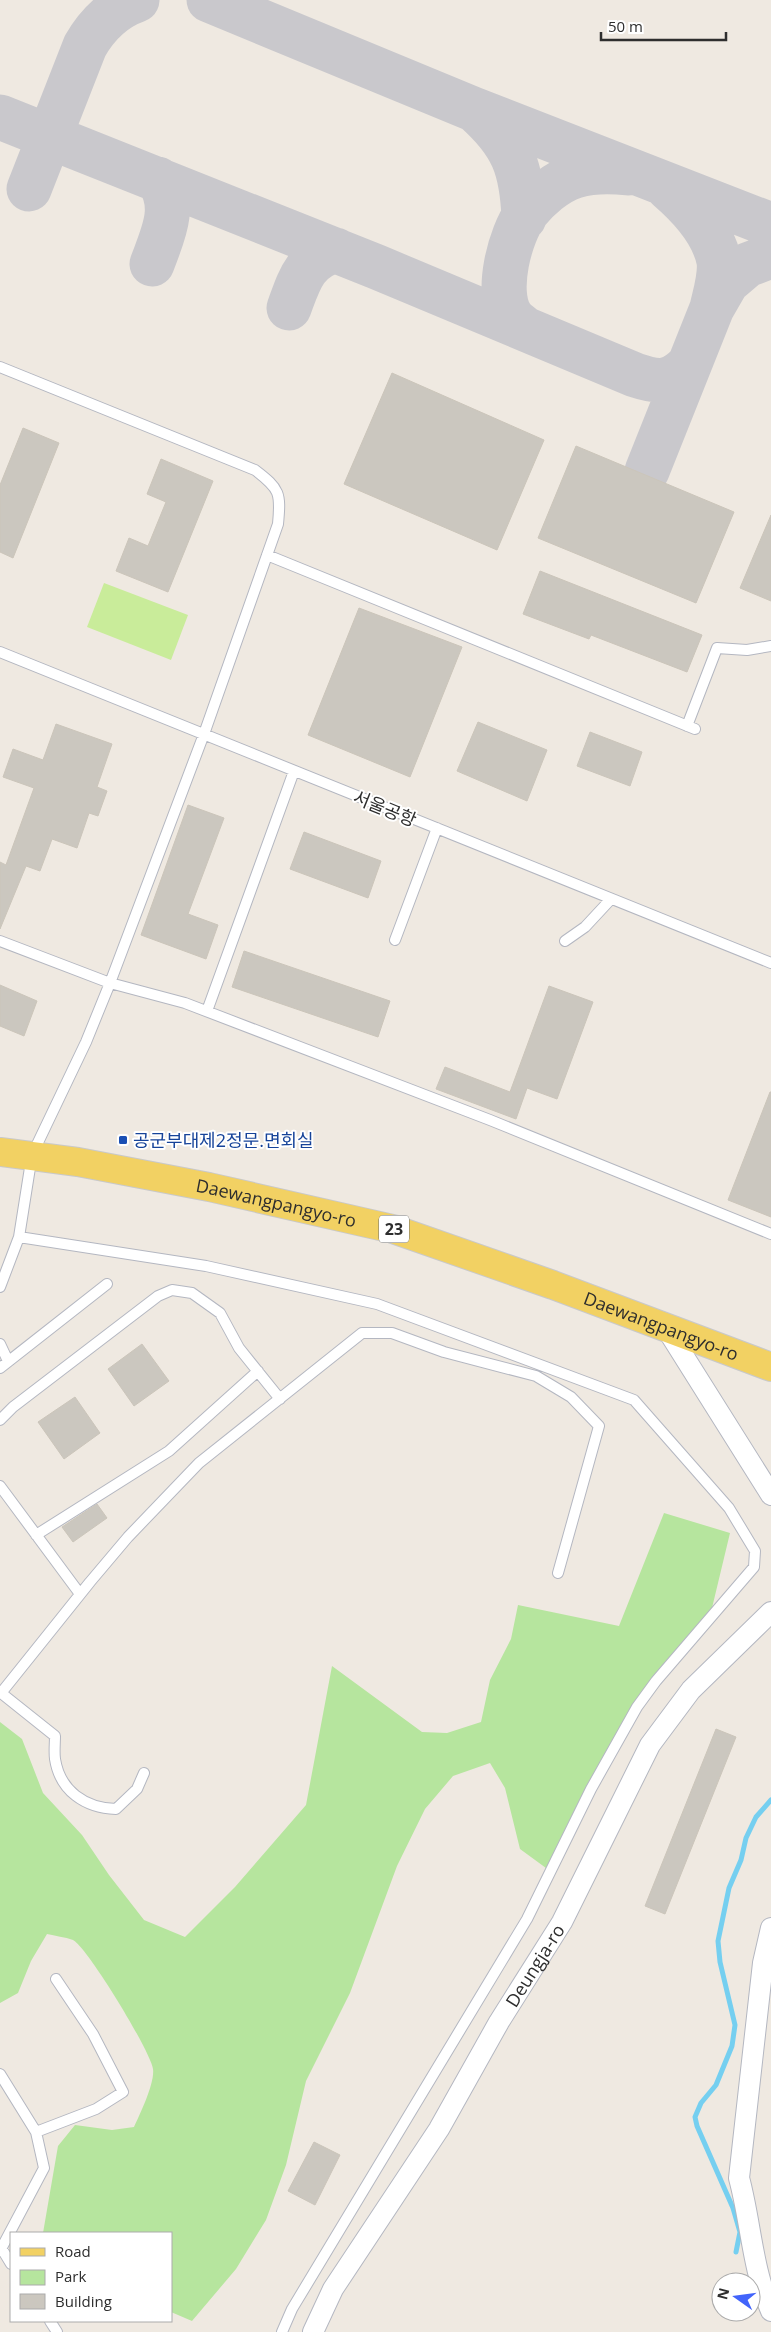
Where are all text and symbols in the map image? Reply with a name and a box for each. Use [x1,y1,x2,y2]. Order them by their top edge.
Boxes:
scale bar [601,10,726,42]
text: 50 m [608,16,643,36]
street label: 서울공항 [350,784,420,832]
place label: 공군부대제2정문.면회실 [133,1128,314,1152]
marker: 공군부대제2정문.면회실 [117,1134,129,1146]
street label: Daewangpangyo-ro [194,1173,359,1232]
road number: 23 [379,1216,409,1242]
street label: Daewangpangyo-ro [581,1286,742,1366]
street label: Deungja-ro [500,1919,570,2011]
legend [10,2232,172,2322]
text: Road [55,2241,91,2261]
text: Park [55,2266,86,2286]
north arrow [711,2272,761,2322]
text: N [712,2286,733,2302]
text: Building [55,2291,112,2311]

